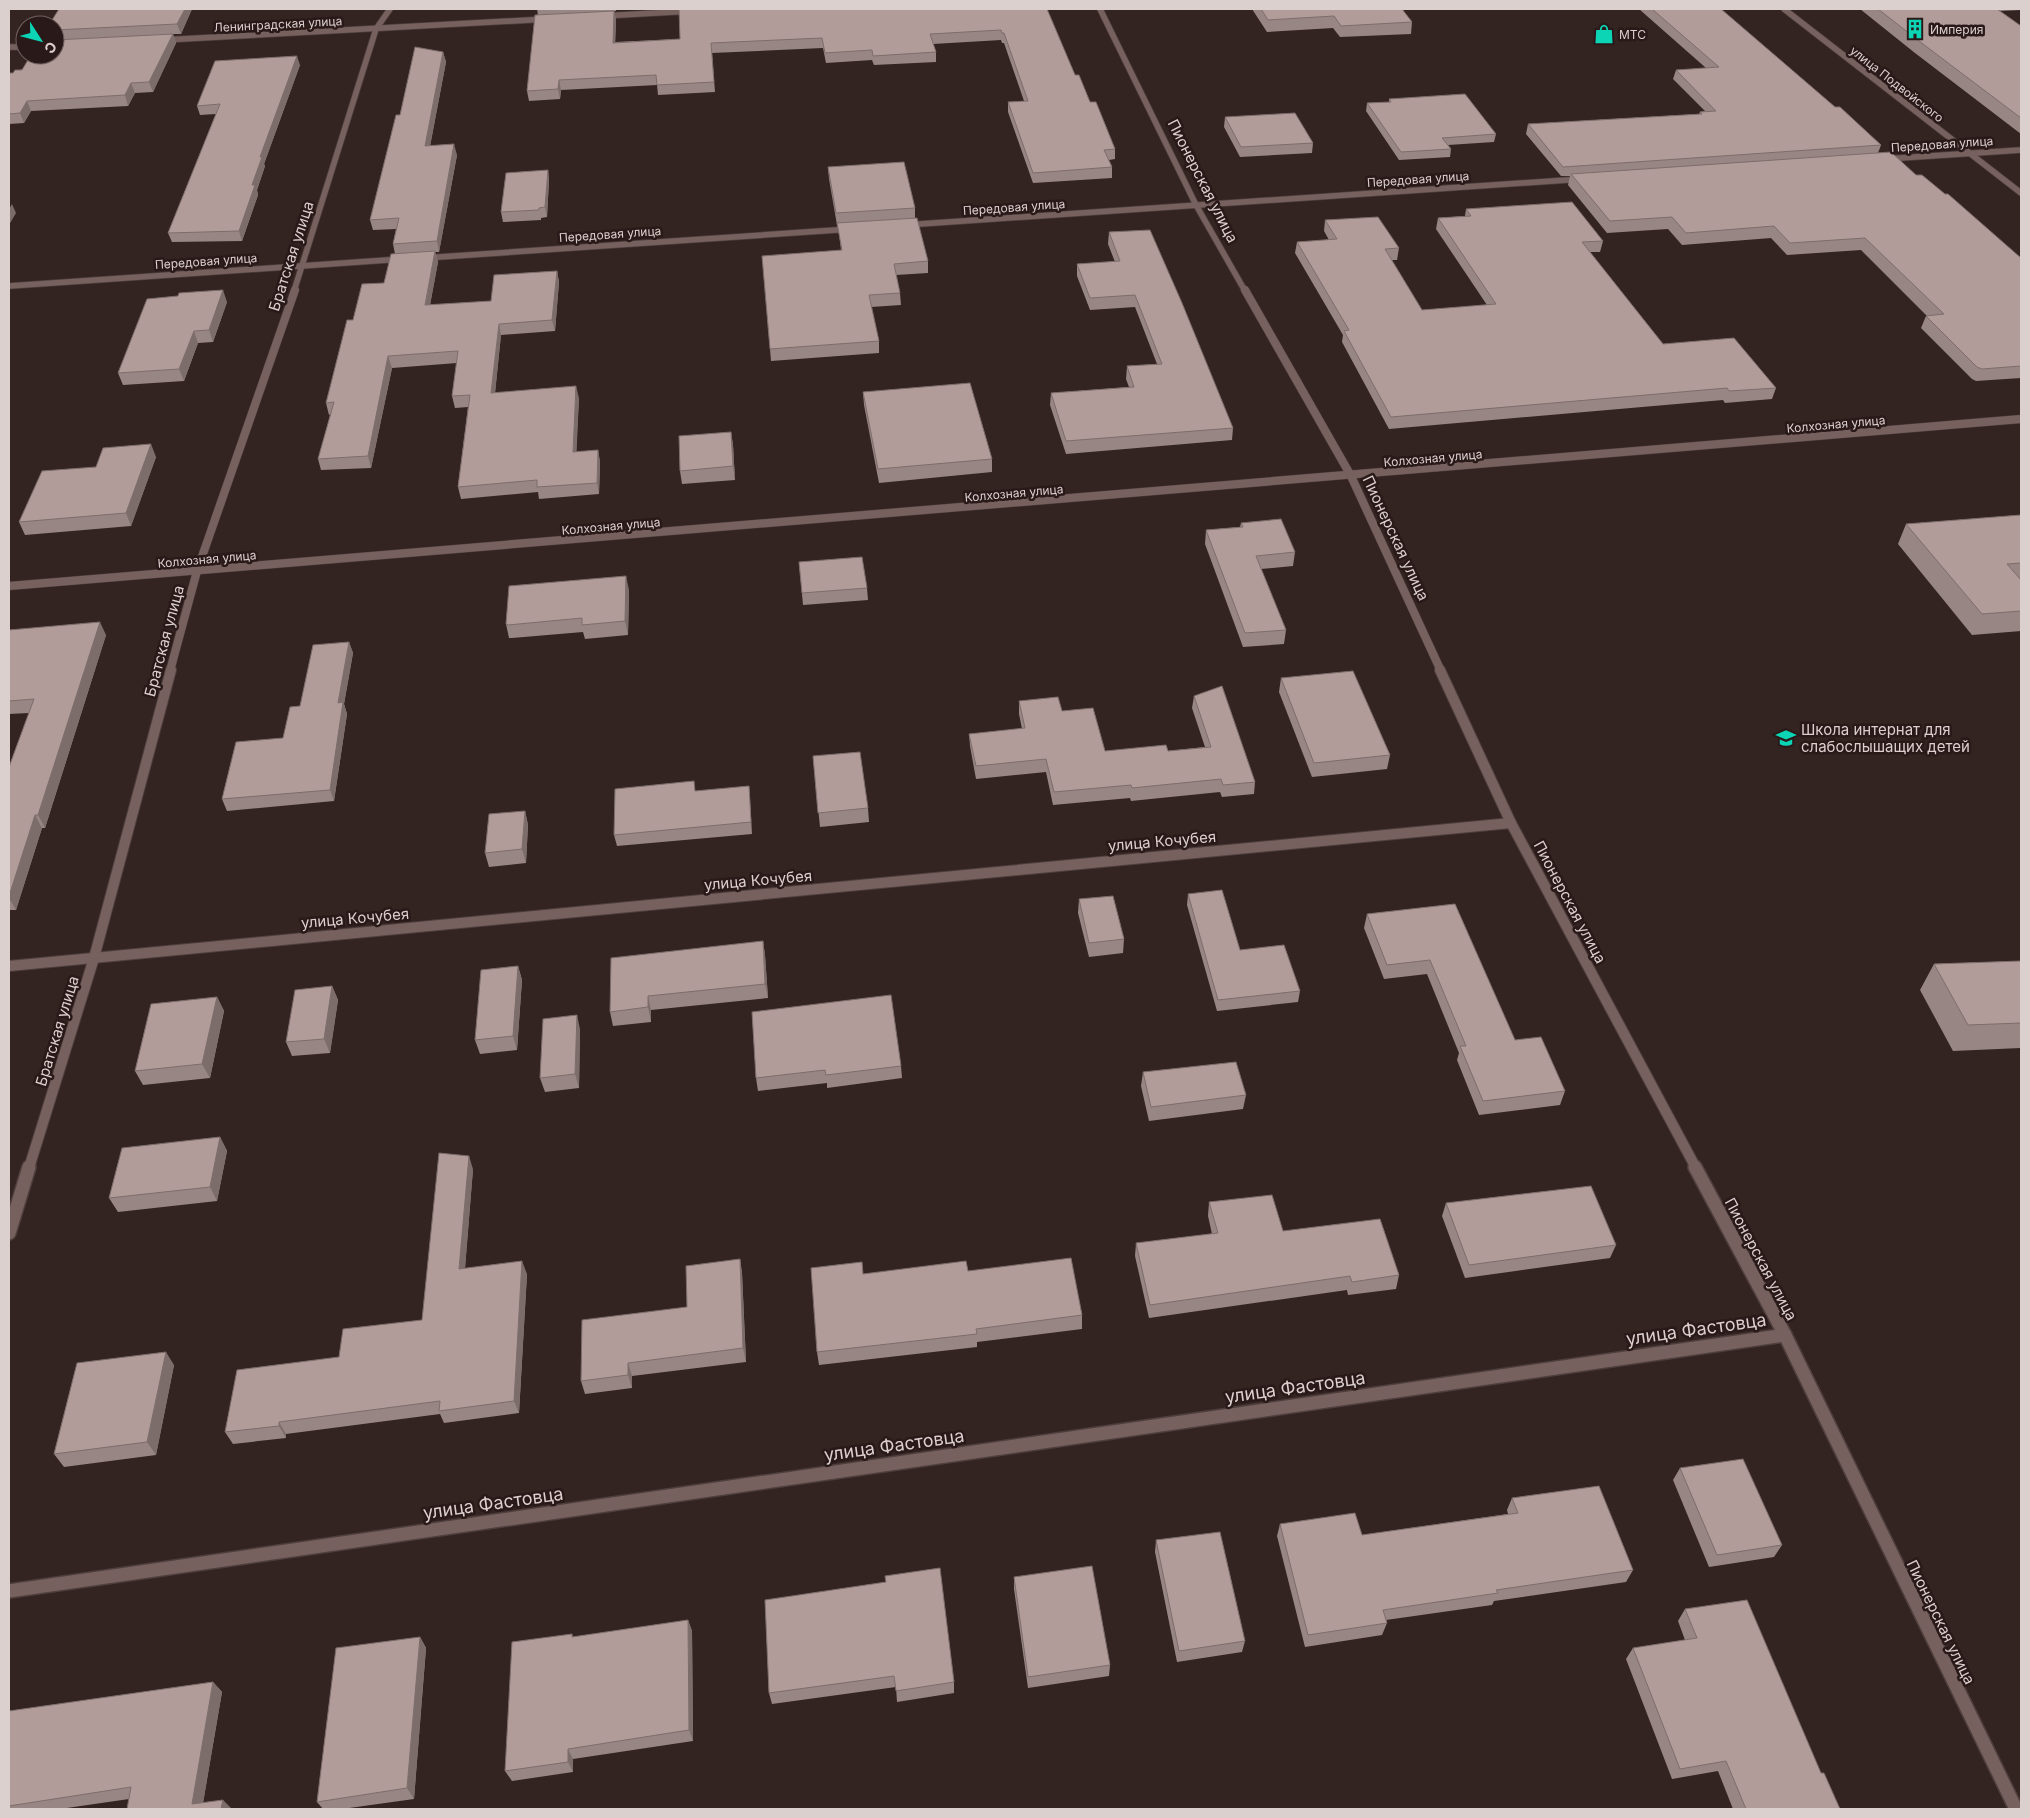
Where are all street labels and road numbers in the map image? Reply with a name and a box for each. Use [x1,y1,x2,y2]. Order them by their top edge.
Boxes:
street label: Ленинградская улица [213,13,343,35]
street label: улица Подвойского [1847,43,1947,125]
street label: Пионерская улица [1164,116,1242,246]
street label: Передовая улица [1890,133,1994,155]
street label: Передовая улица [1366,168,1470,190]
street label: Передовая улица [962,196,1066,218]
street label: Братская улица [264,199,318,313]
street label: Передовая улица [558,223,662,245]
street label: Передовая улица [154,250,258,272]
street label: Колхозная улица [1786,412,1886,436]
street label: Колхозная улица [1383,446,1483,470]
street label: Пионерская улица [1359,472,1433,604]
street label: Колхозная улица [964,481,1064,505]
street label: Колхозная улица [561,514,661,538]
street label: Колхозная улица [157,547,257,571]
street label: Братская улица [140,583,188,699]
street label: улица Кочубея [1107,827,1217,855]
street label: Пионерская улица [1530,837,1610,967]
street label: улица Кочубея [703,866,813,894]
street label: улица Кочубея [300,904,410,932]
street label: Братская улица [31,973,83,1089]
street label: Пионерская улица [1721,1194,1801,1324]
street label: улица Фастовца [1625,1309,1767,1349]
street label: улица Фастовца [1224,1367,1366,1407]
street label: улица Фастовца [823,1425,965,1465]
street label: улица Фастовца [422,1483,564,1523]
street label: Пионерская улица [1903,1557,1979,1687]

